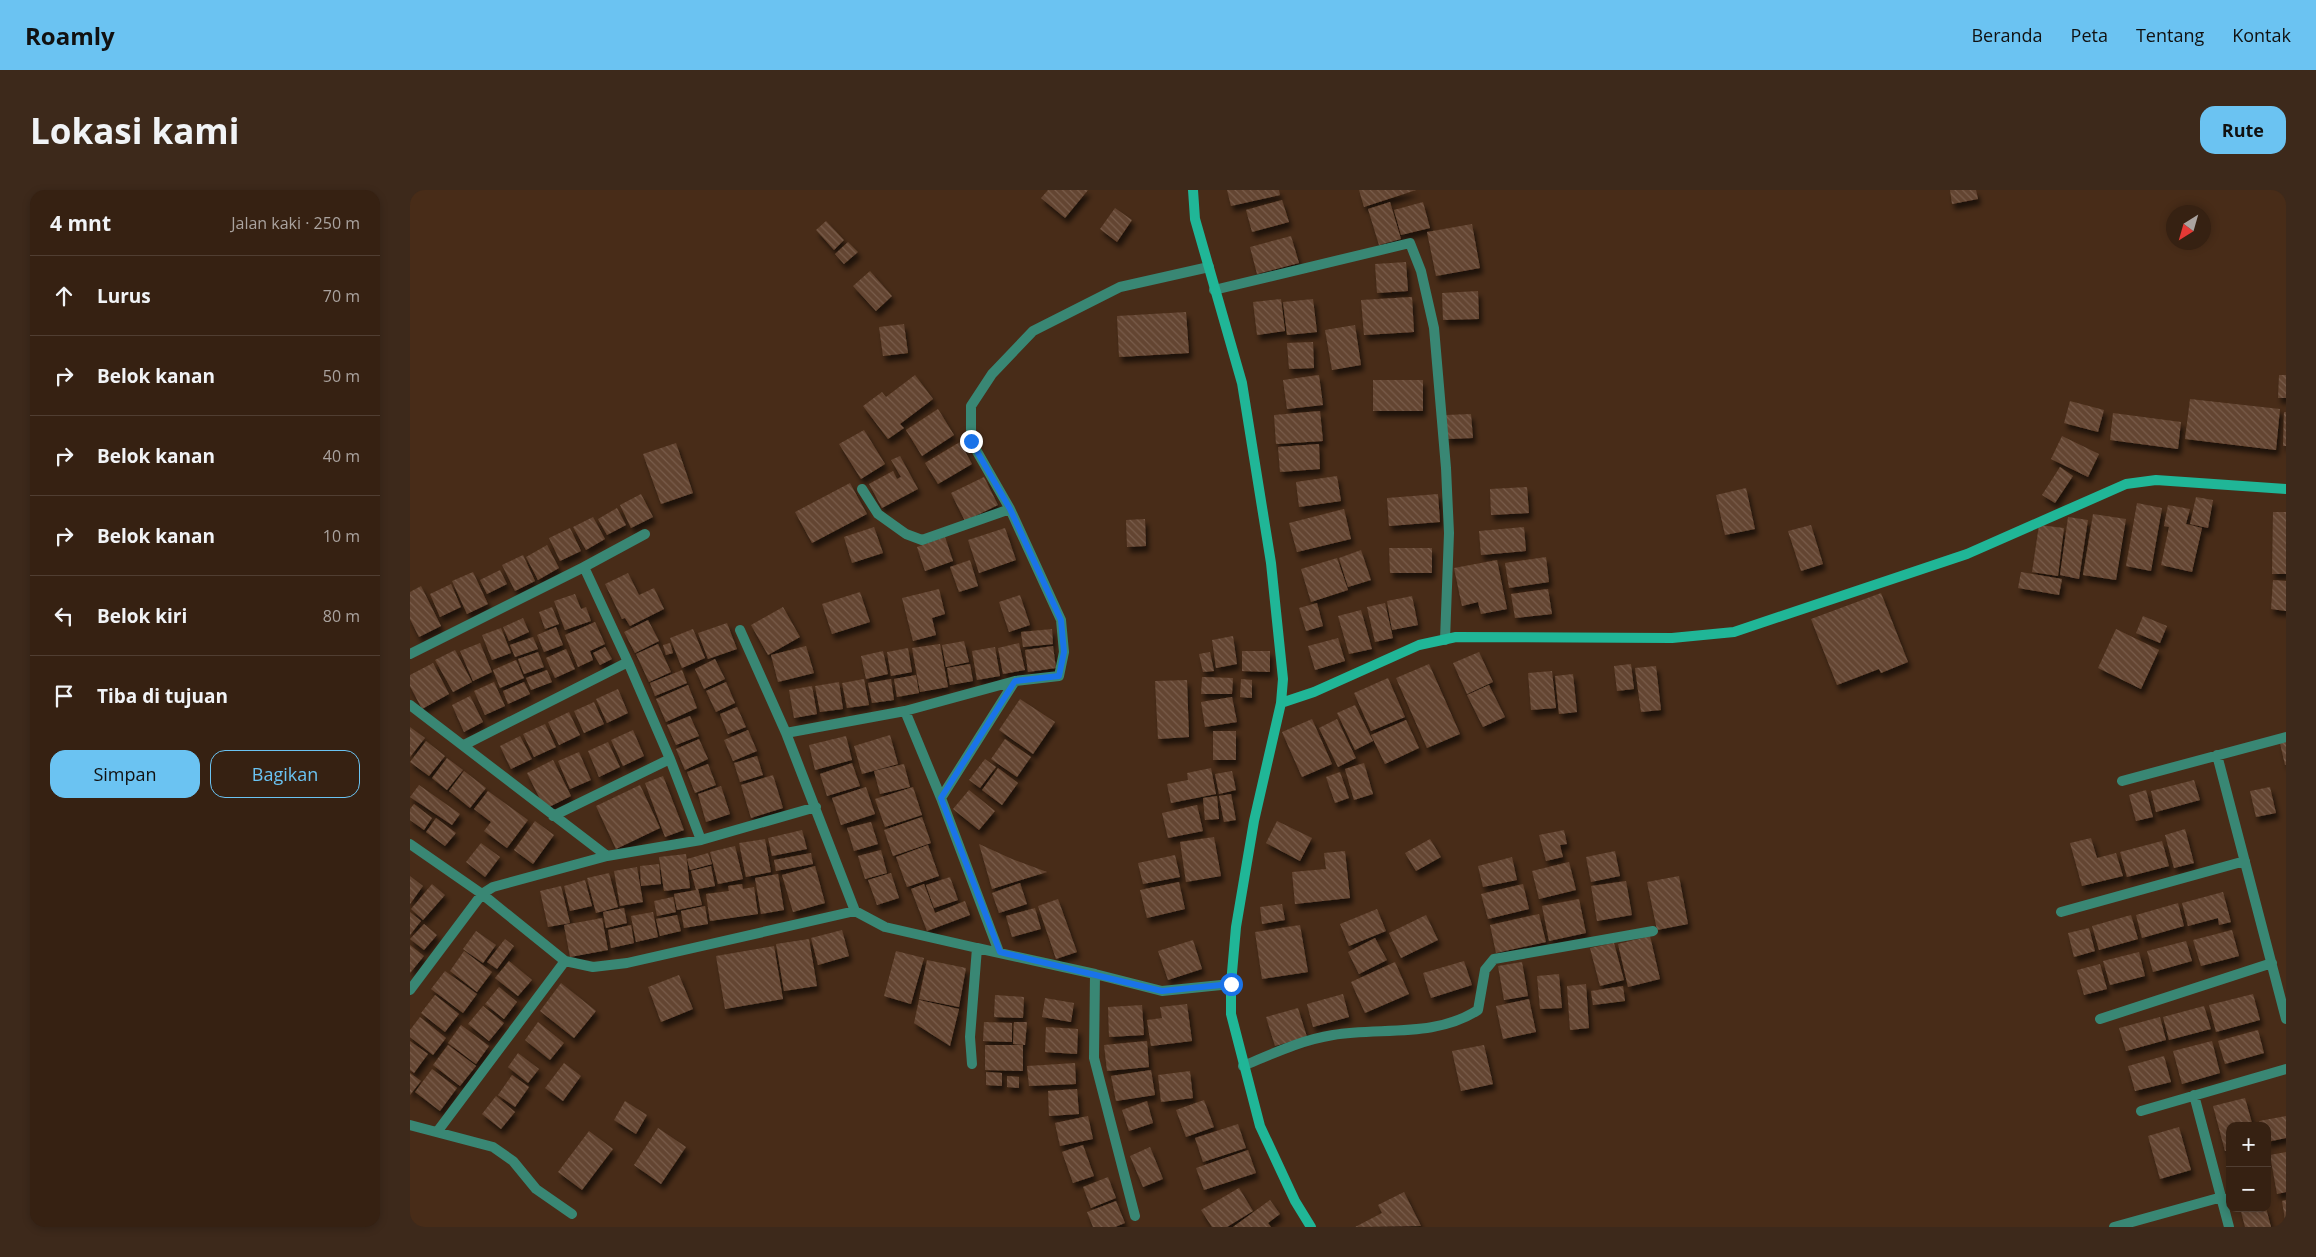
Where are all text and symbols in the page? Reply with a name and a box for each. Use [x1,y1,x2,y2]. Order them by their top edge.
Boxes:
text: Roamly [25,19,115,52]
text: Beranda [1971,23,2043,47]
text: Peta [2071,23,2108,47]
text: Tentang [2136,23,2204,47]
text: Kontak [2232,23,2291,47]
button: Rute [2200,106,2286,154]
text: Lokasi kami [30,107,239,154]
north arrow [2166,205,2211,250]
text: 4 mnt [50,209,111,237]
text: Jalan kaki · 250 m [231,212,360,234]
icon: ahead [50,282,78,310]
text: Lurus [97,283,151,309]
text: 70 m [323,285,360,307]
icon: right [50,362,78,390]
text: Belok kanan [97,363,215,389]
text: 50 m [323,365,360,387]
route end [960,430,983,453]
icon: right [50,442,78,470]
text: Belok kanan [97,443,215,469]
text: 40 m [323,445,360,467]
icon: right [50,522,78,550]
text: Belok kanan [97,523,215,549]
text: 10 m [323,525,360,547]
icon: left [50,602,78,630]
text: Belok kiri [97,603,187,629]
text: 80 m [323,605,360,627]
icon: arrive [50,682,78,710]
text: Tiba di tujuan [97,683,228,709]
button: Simpan [50,750,200,798]
button: Bagikan [210,750,360,798]
route start [1220,973,1243,996]
map controls [2226,1122,2271,1212]
button: + [2226,1122,2271,1167]
button: − [2226,1167,2271,1212]

